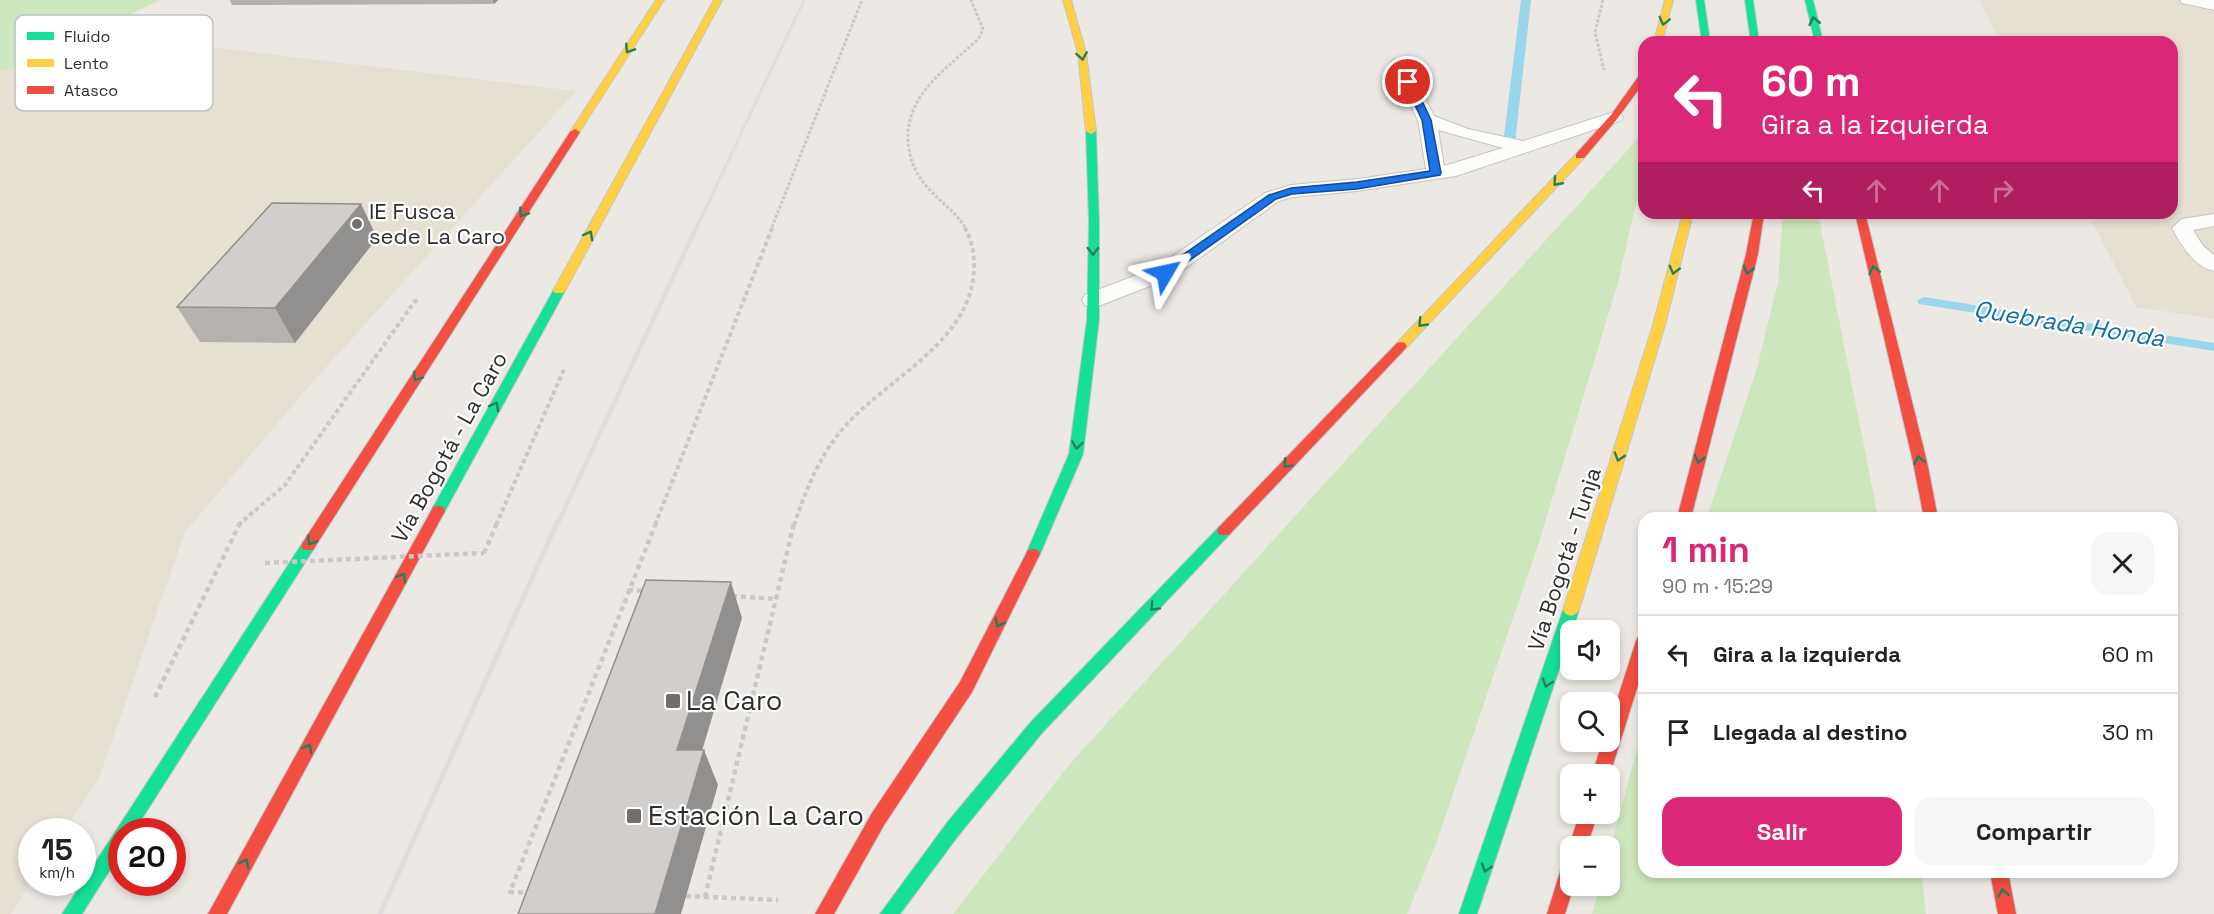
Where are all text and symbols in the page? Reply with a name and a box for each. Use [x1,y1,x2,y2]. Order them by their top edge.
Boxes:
legend [15,15,213,111]
one-way arrow [1658,16,1671,26]
one-way arrow [1809,16,1822,26]
text: Fluido [64,26,110,47]
one-way arrow [624,43,636,53]
one-way arrow [1075,52,1087,61]
text: Lento [64,53,109,74]
text: 60 m [1761,55,1861,108]
pin [1382,56,1433,107]
icon: left [1662,60,1740,138]
icon: arrive [1391,65,1424,98]
text: Atasco [64,80,118,101]
text: Gira a la izquierda [1761,107,1988,142]
icon: left [1797,174,1830,207]
icon: ahead [1860,174,1893,207]
icon: ahead [1923,174,1956,207]
icon: right [1986,174,2019,207]
one-way arrow [1553,176,1564,186]
place label: IE Fusca sede La Caro [369,197,505,250]
one-way arrow [518,207,530,217]
marker: IE Fusca sede La Caro [350,217,364,231]
one-way arrow [582,231,593,241]
position arrow [1133,241,1197,305]
one-way arrow [1087,246,1100,255]
one-way arrow [1669,264,1681,275]
one-way arrow [1743,265,1755,275]
one-way arrow [1869,266,1882,276]
water label: Quebrada Honda [1972,293,2167,354]
one-way arrow [1418,316,1429,327]
street label: Vía Bogotá - La Caro [385,347,513,547]
one-way arrow [413,370,424,381]
one-way arrow [488,402,499,412]
one-way arrow [1071,440,1083,449]
one-way arrow [1614,451,1626,462]
one-way arrow [1694,453,1706,464]
one-way arrow [1914,455,1927,465]
one-way arrow [1283,458,1294,468]
street label: Vía Bogotá - Tunja [1521,463,1607,654]
text: 1 min [1662,527,1750,573]
button: close [2091,532,2154,595]
one-way arrow [308,534,319,545]
one-way arrow [394,573,406,583]
text: 90 m · 15:29 [1662,573,1773,599]
one-way arrow [1150,600,1161,610]
one-way arrow [995,617,1006,627]
map controls [1560,620,1620,896]
button: sound [1560,620,1620,680]
icon: left [1662,638,1695,671]
text: Gira a la izquierda [1713,640,1901,668]
text: 60 m [2102,640,2154,668]
one-way arrow [1542,677,1554,688]
place label: La Caro [686,683,782,718]
marker: La Caro [664,692,682,710]
button: search [1560,692,1620,752]
icon: arrive [1662,716,1695,749]
text: Llegada al destino [1713,718,1907,746]
text: 30 m [2102,718,2154,746]
one-way arrow [301,743,312,754]
button: + [1560,764,1620,824]
button: Salir [1662,797,1902,866]
button: Compartir [1914,797,2154,866]
place label: Estación La Caro [648,798,864,833]
marker: Estación La Caro [625,807,643,825]
speed limit sign: 20 [108,818,186,896]
text: 15 [41,830,73,869]
button: − [1560,836,1620,896]
one-way arrow [238,858,249,869]
one-way arrow [1480,862,1493,873]
text: km/h [39,863,75,882]
one-way arrow [1997,888,2010,898]

